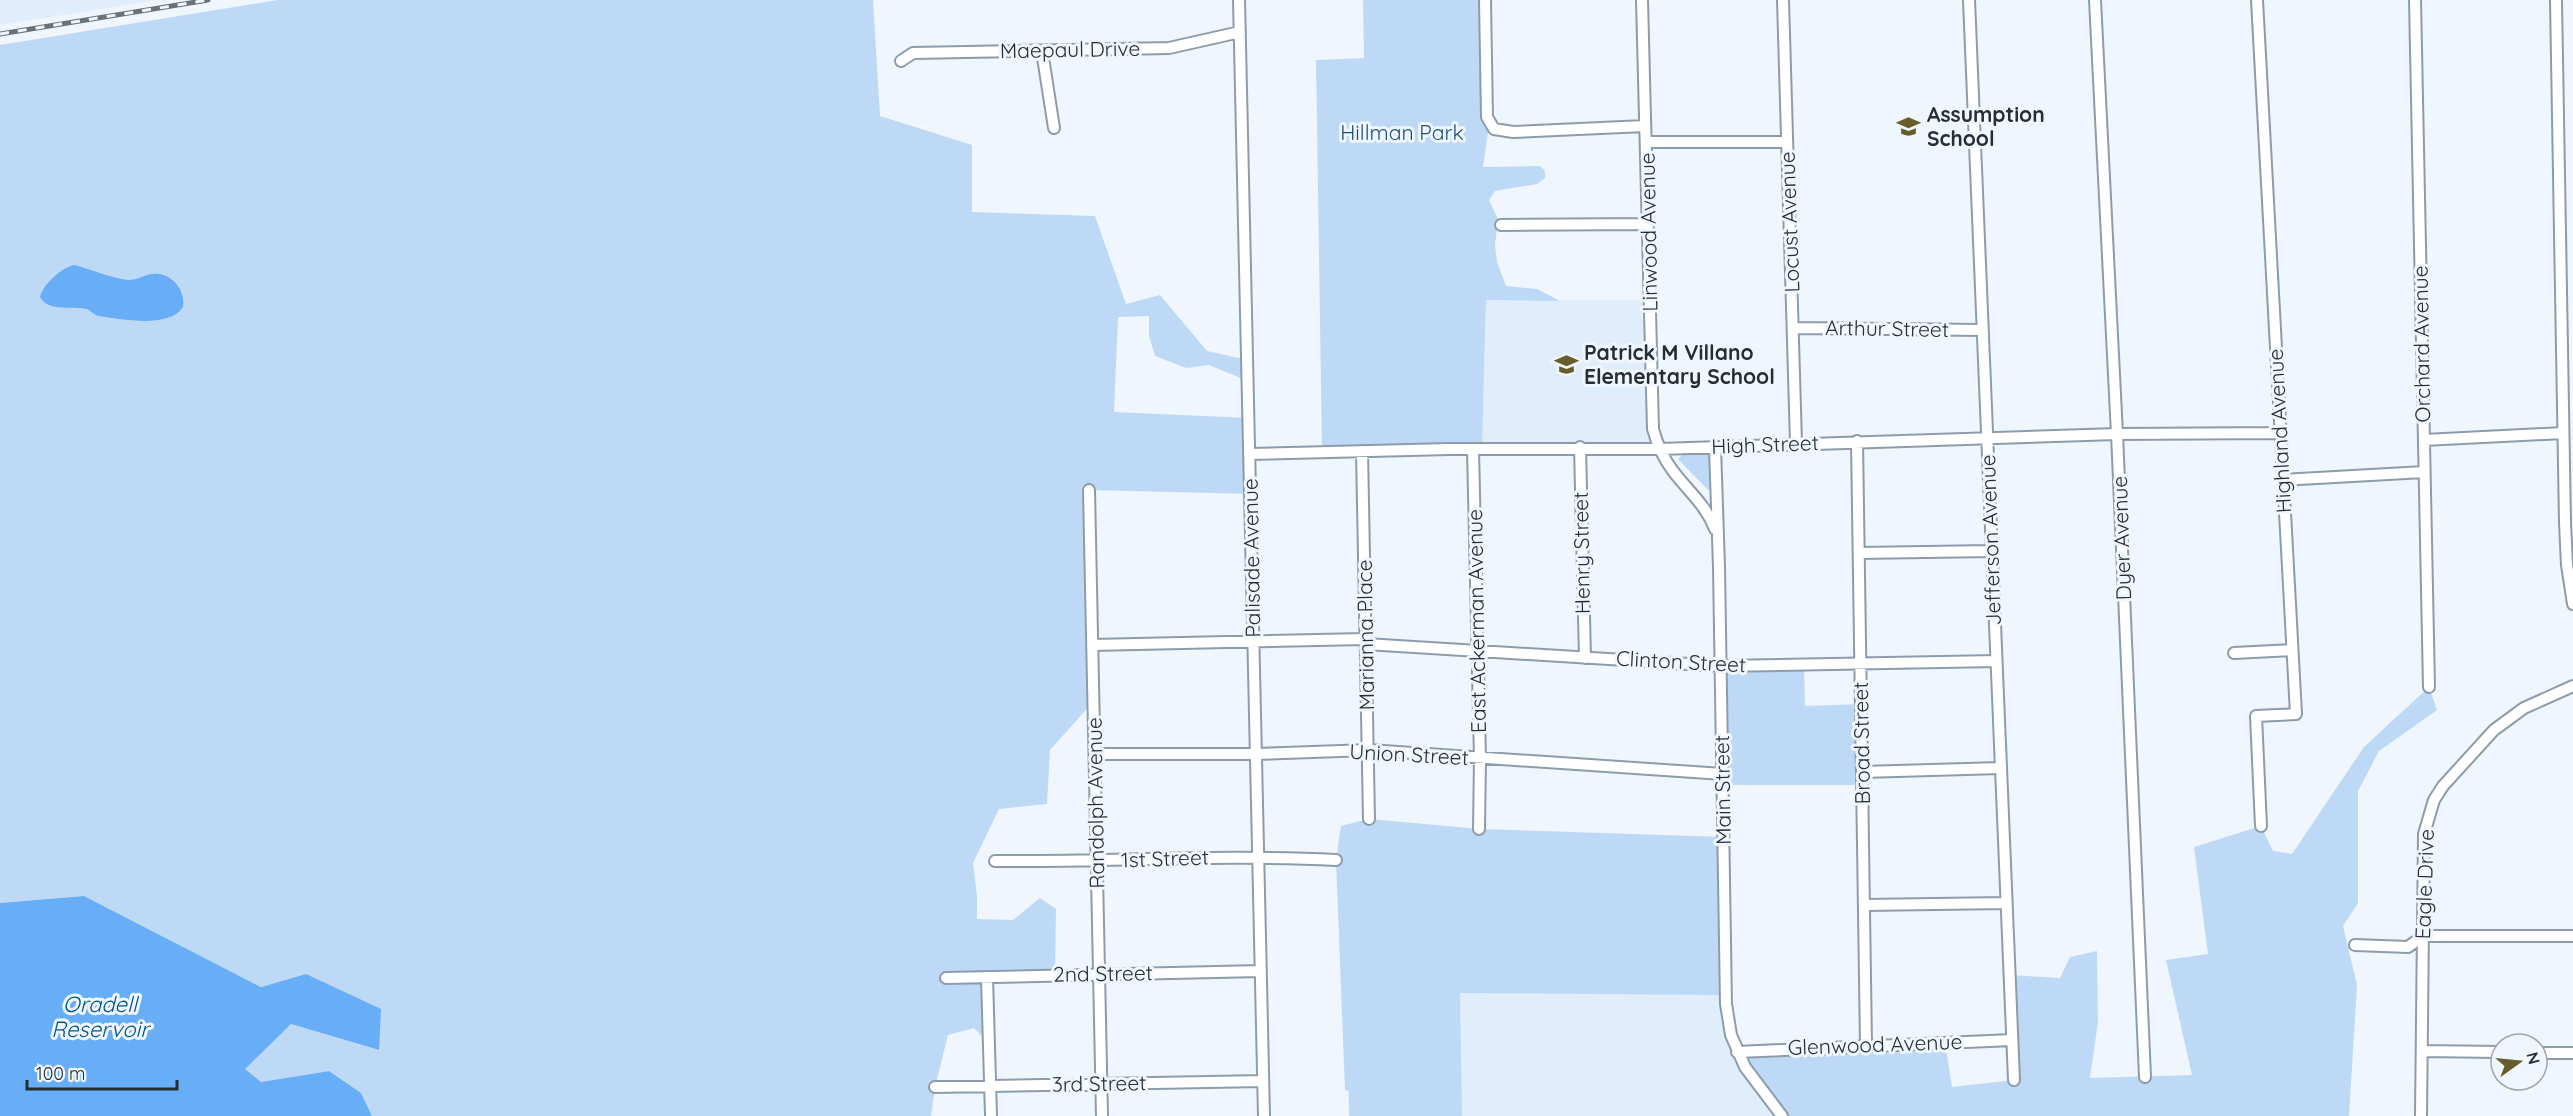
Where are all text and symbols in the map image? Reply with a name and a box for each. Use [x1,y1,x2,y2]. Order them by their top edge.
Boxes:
street label: Maepaul Drive [1000,35,1140,63]
place label: Assumption School [1927,101,2045,151]
school or university icon: Assumption School [1896,114,1922,140]
park label: Hillman Park [1340,119,1464,145]
street label: Locust Avenue [1774,151,1804,293]
street label: Linwood Avenue [1634,152,1662,312]
street label: Orchard Avenue [2407,265,2435,423]
street label: Arthur Street [1825,314,1949,342]
place label: Patrick M Villano Elementary School [1584,339,1775,389]
street label: Highland Avenue [2262,348,2296,514]
school or university icon: Patrick M Villano Elementary School [1553,352,1579,378]
street label: High Street [1711,429,1819,459]
street label: Jefferson Avenue [1974,454,2006,626]
street label: Dyer Avenue [2106,475,2136,601]
street label: Palisade Avenue [1237,478,1265,638]
street label: Henry Street [1567,492,1595,614]
street label: East Ackerman Avenue [1461,509,1491,733]
street label: Marianna Place [1351,559,1379,711]
street label: Clinton Street [1615,645,1747,677]
street label: Broad Street [1847,682,1875,805]
street label: Randolph Avenue [1081,717,1109,889]
street label: Main Street [1708,735,1736,845]
street label: Union Street [1349,738,1469,770]
street label: Eagle Drive [2409,828,2439,940]
street label: 1st Street [1121,843,1209,873]
street label: 2nd Street [1053,959,1153,987]
water label: Oradell Reservoir [51,990,151,1043]
street label: Glenwood Avenue [1787,1028,1963,1060]
north arrow [2489,1032,2549,1092]
text: N [2522,1050,2545,1066]
scale bar [27,1053,177,1091]
text: 100 m [36,1062,85,1085]
street label: 3rd Street [1052,1069,1146,1097]

